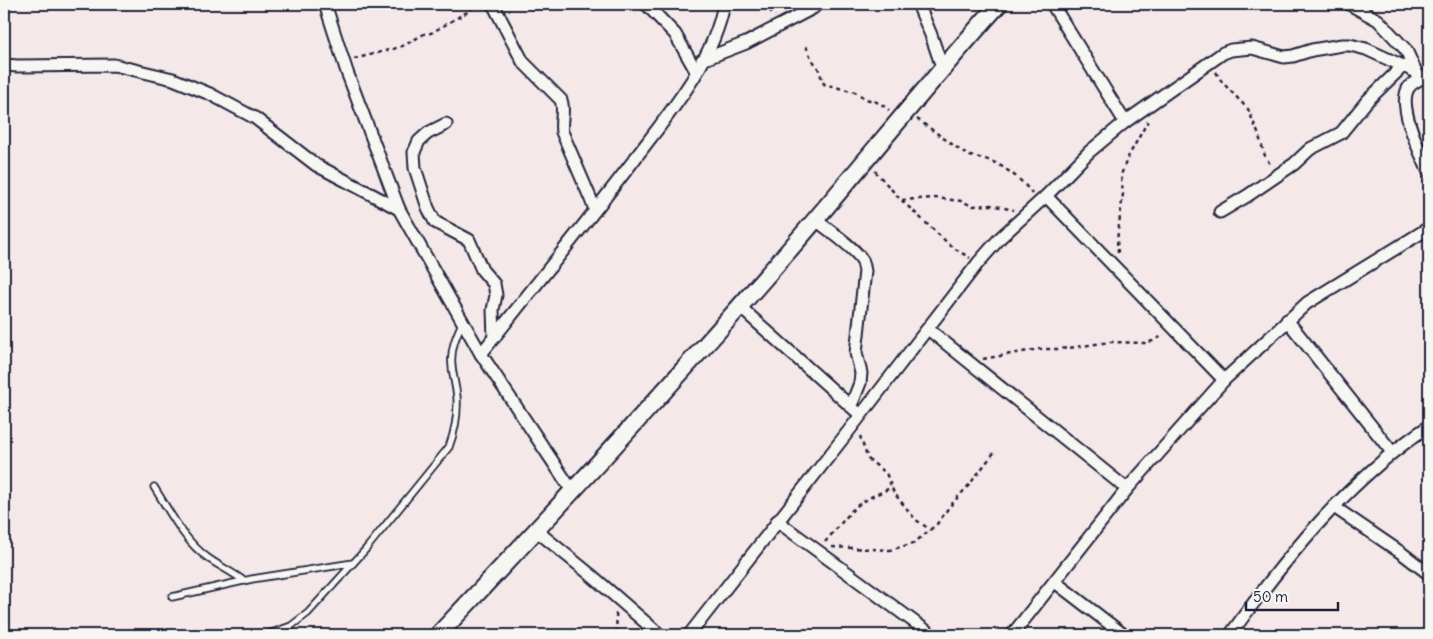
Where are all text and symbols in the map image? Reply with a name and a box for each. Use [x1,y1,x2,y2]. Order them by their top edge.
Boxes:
scale bar [1246,579,1338,611]
text: 50 m [1253,587,1288,606]

